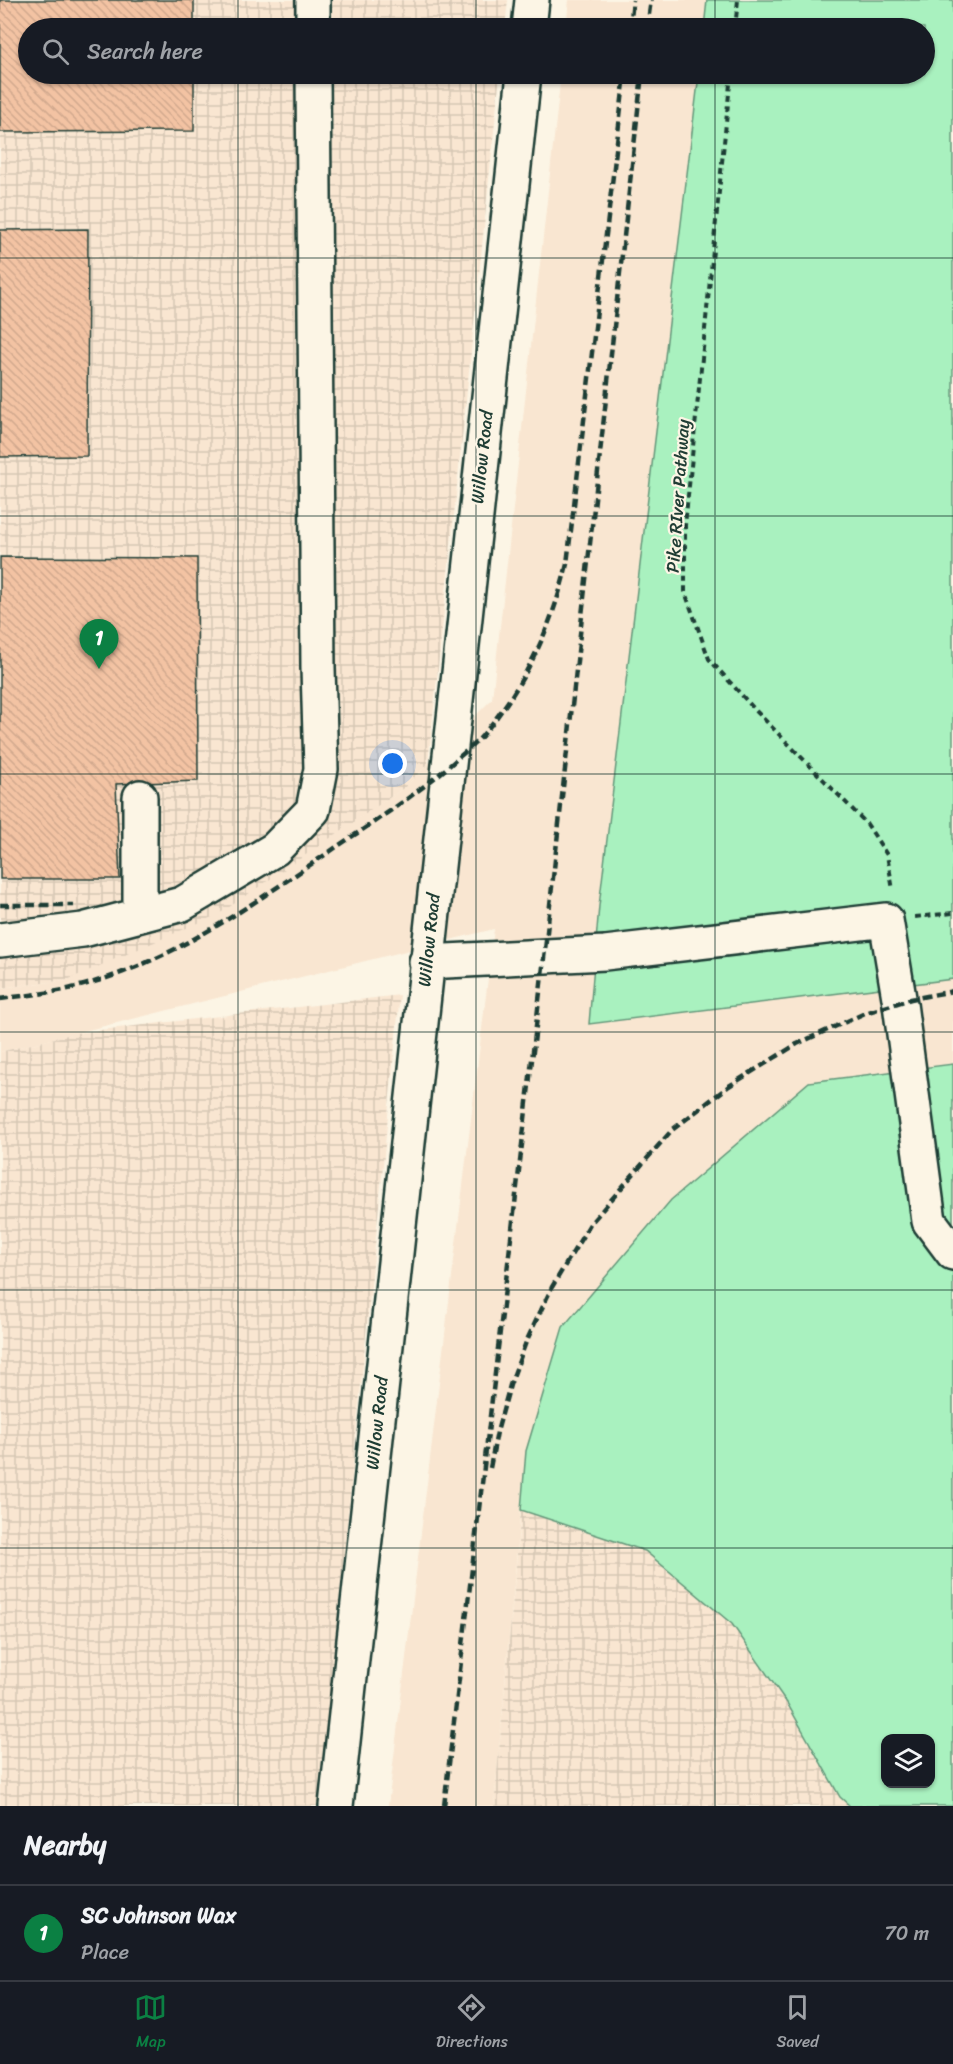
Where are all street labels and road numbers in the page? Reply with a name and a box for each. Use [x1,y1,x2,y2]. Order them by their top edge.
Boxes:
street label: Willow Road [461,407,503,505]
street label: Pike RIver Pathway [657,417,699,574]
street label: Willow Road [408,890,450,988]
street label: Willow Road [356,1373,398,1471]

